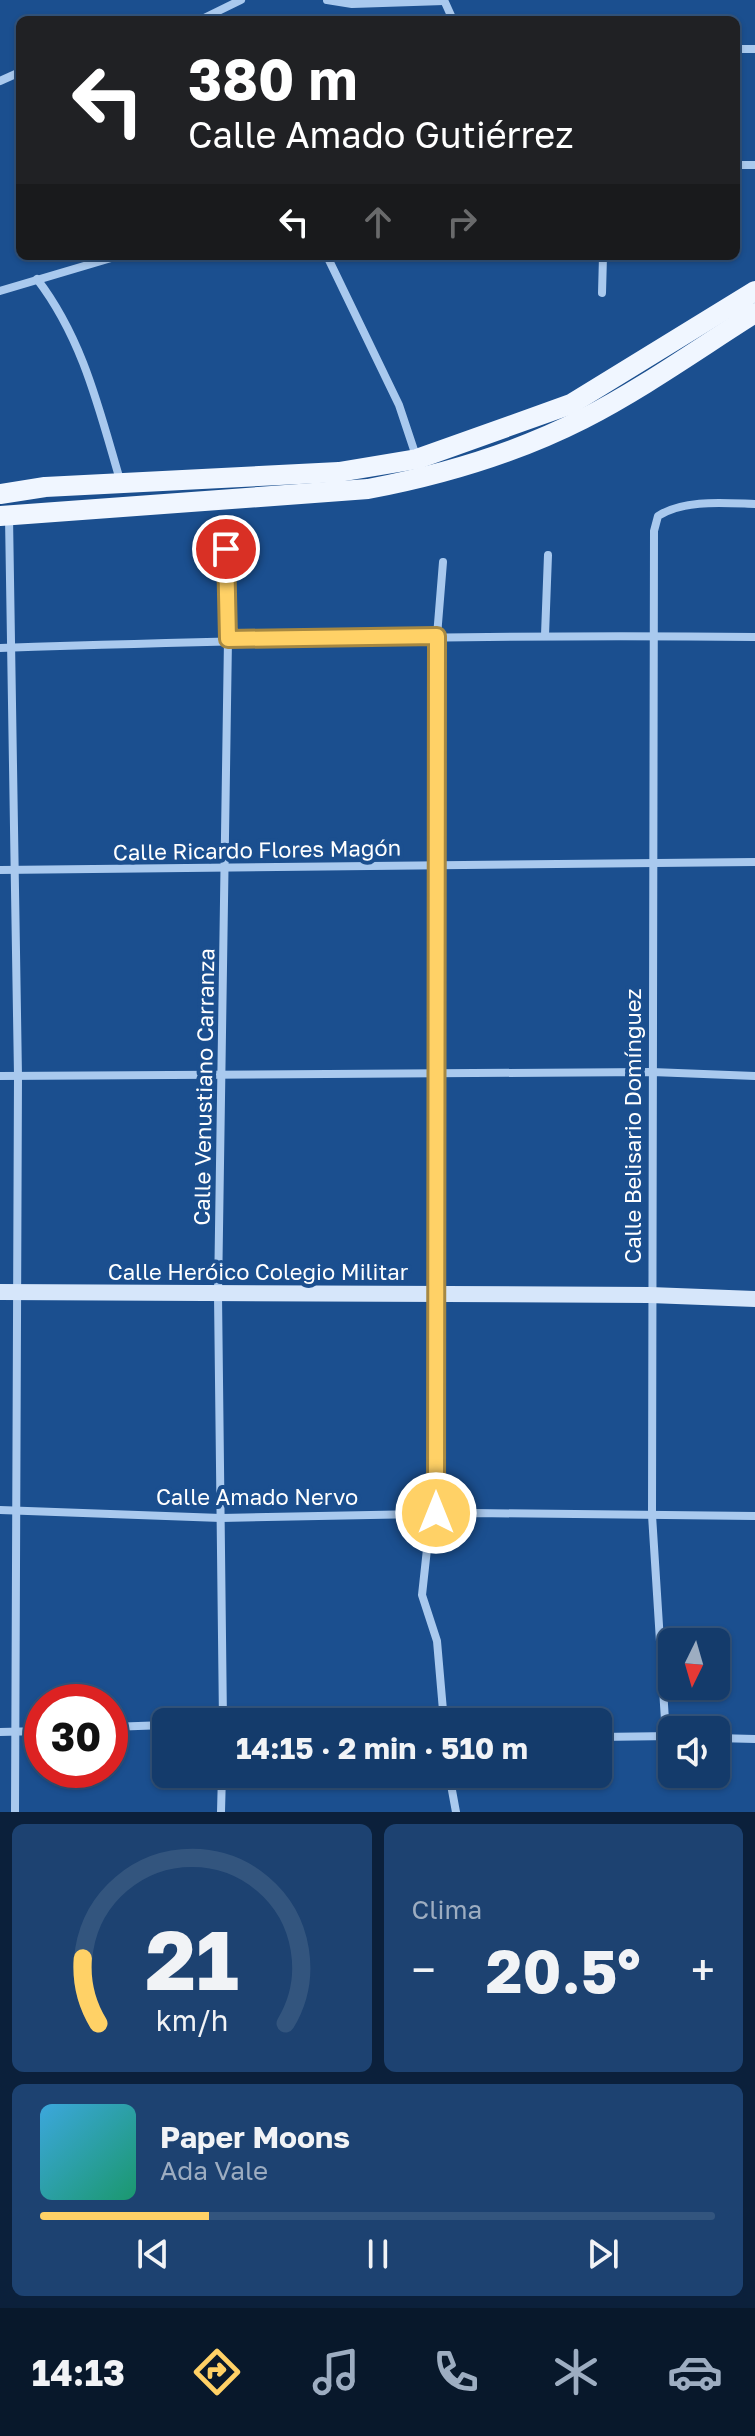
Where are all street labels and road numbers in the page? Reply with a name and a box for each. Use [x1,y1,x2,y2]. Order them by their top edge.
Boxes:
street label: Calle Ricardo Flores Magón [113,833,401,866]
street label: Calle Venustiano Carranza [188,948,219,1226]
street label: Calle Belisario Domínguez [619,988,646,1264]
street label: Calle Heróico Colegio Militar [108,1258,409,1285]
street label: Calle Amado Nervo [156,1483,358,1510]

